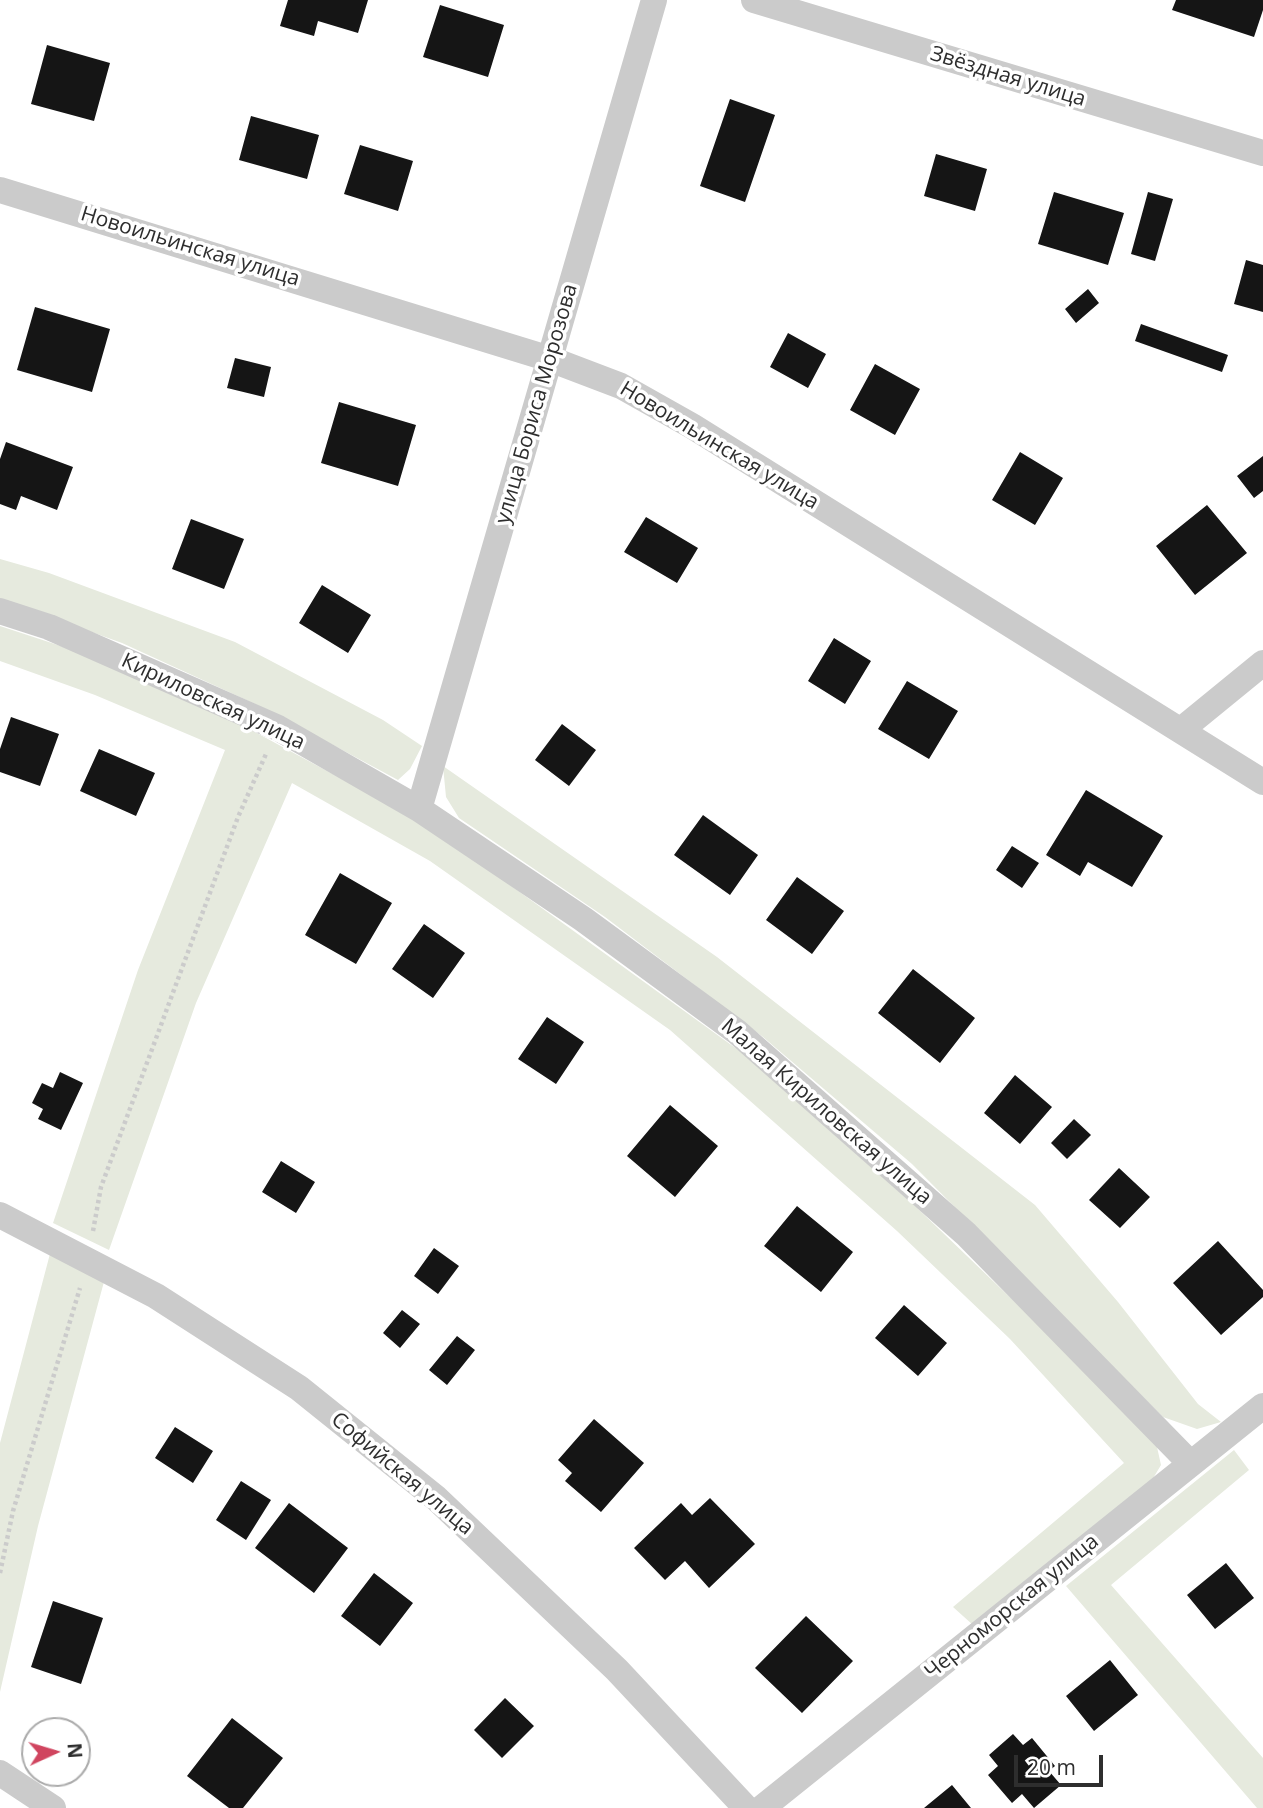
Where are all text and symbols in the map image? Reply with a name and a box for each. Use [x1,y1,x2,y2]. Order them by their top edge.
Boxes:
street label: Звёздная улица [927,41,1089,113]
street label: Новоильинская улица [78,202,302,292]
street label: улица Бориса Морозова [491,281,583,527]
street label: Новоильинская улица [615,377,823,515]
street label: Кириловская улица [117,648,309,756]
street label: Малая Кириловская улица [716,1014,936,1210]
street label: Софийская улица [326,1407,478,1541]
street label: Черноморская улица [920,1529,1104,1685]
north arrow [21,1717,91,1787]
text: N [61,1742,88,1759]
scale bar [1018,1742,1107,1786]
text: 20 m [1027,1753,1076,1781]

